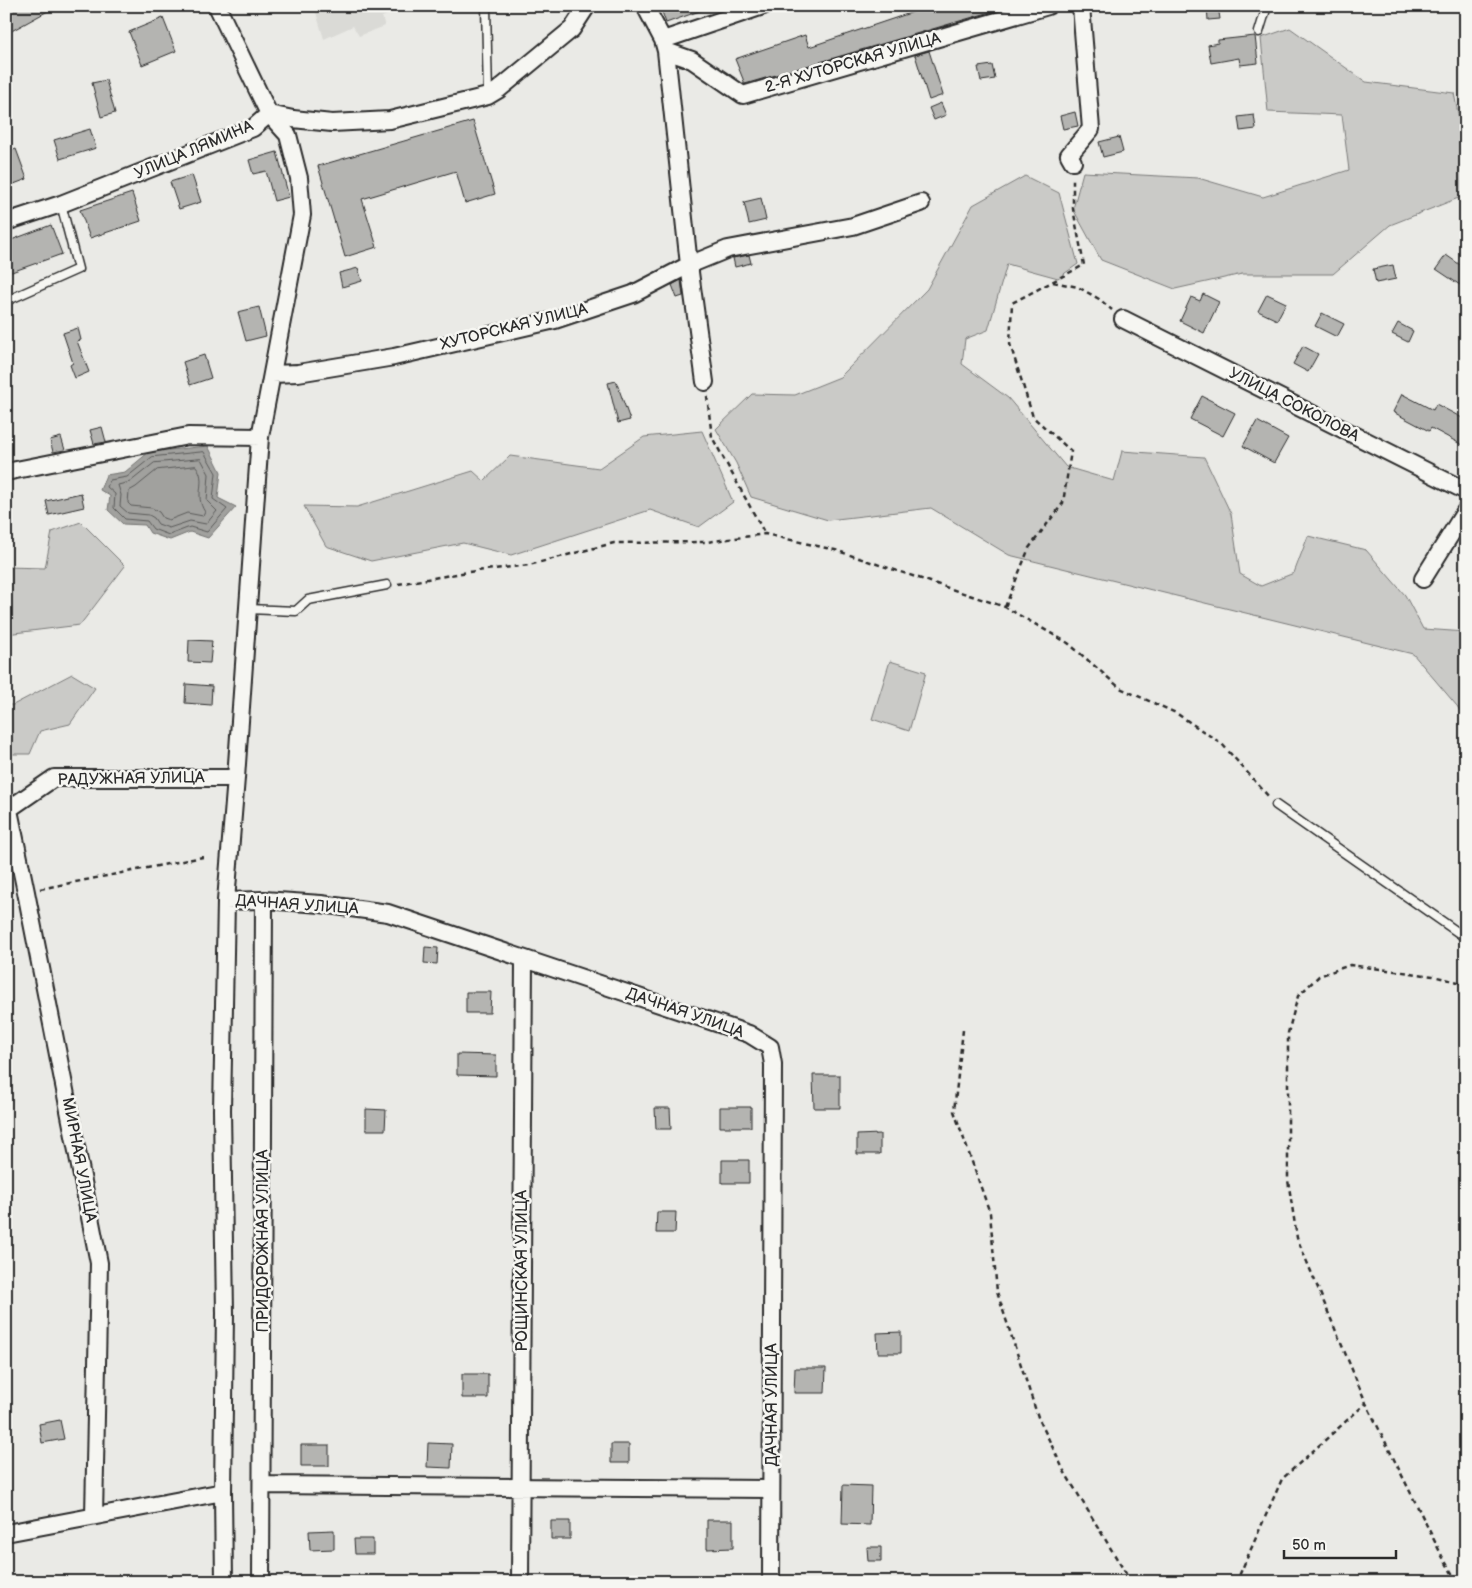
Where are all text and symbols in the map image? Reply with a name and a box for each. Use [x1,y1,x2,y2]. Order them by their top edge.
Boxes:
street label: 2-Я ХУТОРСКАЯ УЛИЦА [763,29,943,97]
street label: УЛИЦА ЛЯМИНА [132,116,256,184]
street label: ХУТОРСКАЯ УЛИЦА [438,299,590,354]
street label: УЛИЦА СОКОЛОВА [1226,364,1363,446]
street label: РАДУЖНАЯ УЛИЦА [57,768,205,790]
street label: ДАЧНАЯ УЛИЦА [235,891,359,919]
street label: ДАЧНАЯ УЛИЦА [624,984,747,1042]
street label: МИРНАЯ УЛИЦА [58,1096,100,1224]
street label: ПРИДОРОЖНАЯ УЛИЦА [254,1149,273,1333]
street label: РОЩИНСКАЯ УЛИЦА [513,1190,532,1352]
street label: ДАЧНАЯ УЛИЦА [763,1343,782,1467]
scale bar [1284,1528,1397,1560]
text: 50 m [1292,1536,1326,1555]

